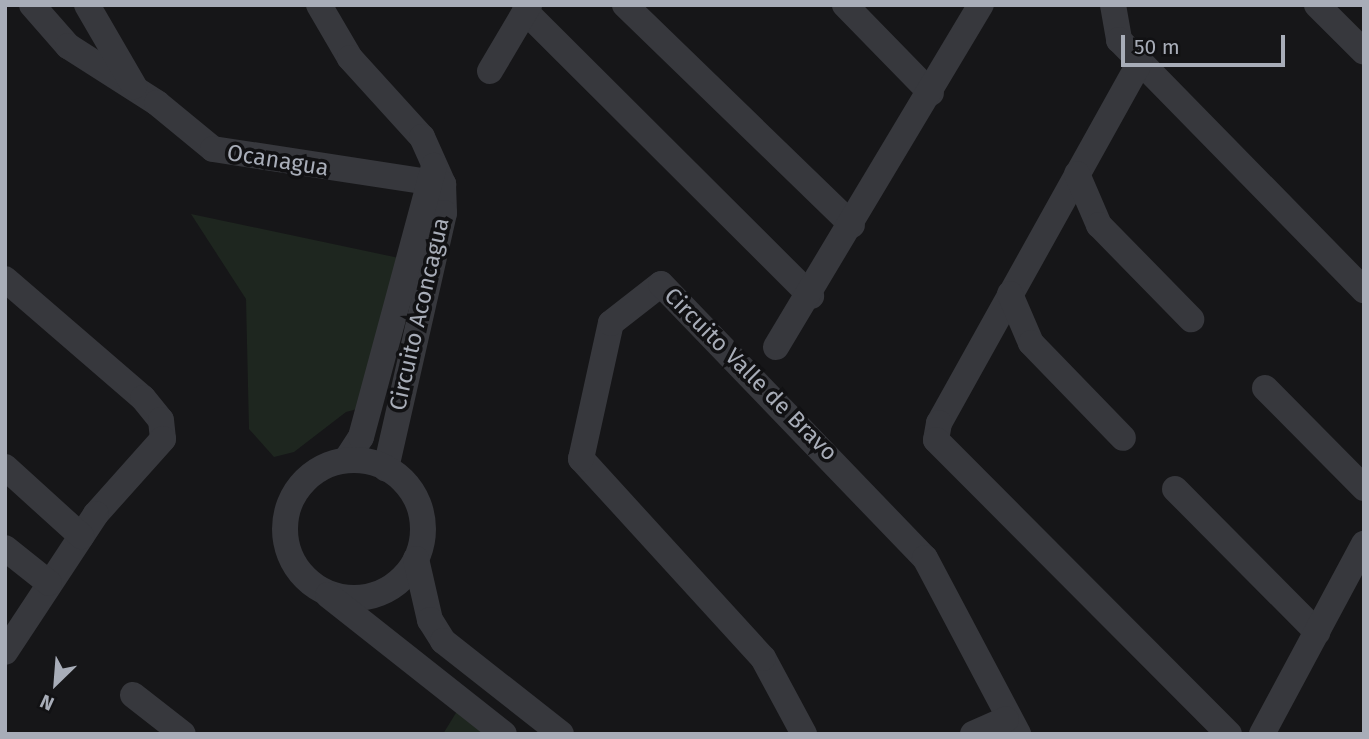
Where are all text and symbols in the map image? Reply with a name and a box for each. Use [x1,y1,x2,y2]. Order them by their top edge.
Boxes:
scale bar [1124,21,1288,65]
text: 50 m [1134,34,1180,60]
street label: Ocanagua [225,138,331,182]
street label: Circuito Aconcagua [383,215,455,413]
street label: Circuito Valle de Bravo [659,282,843,466]
north arrow [21,648,91,718]
text: N [36,689,57,716]

